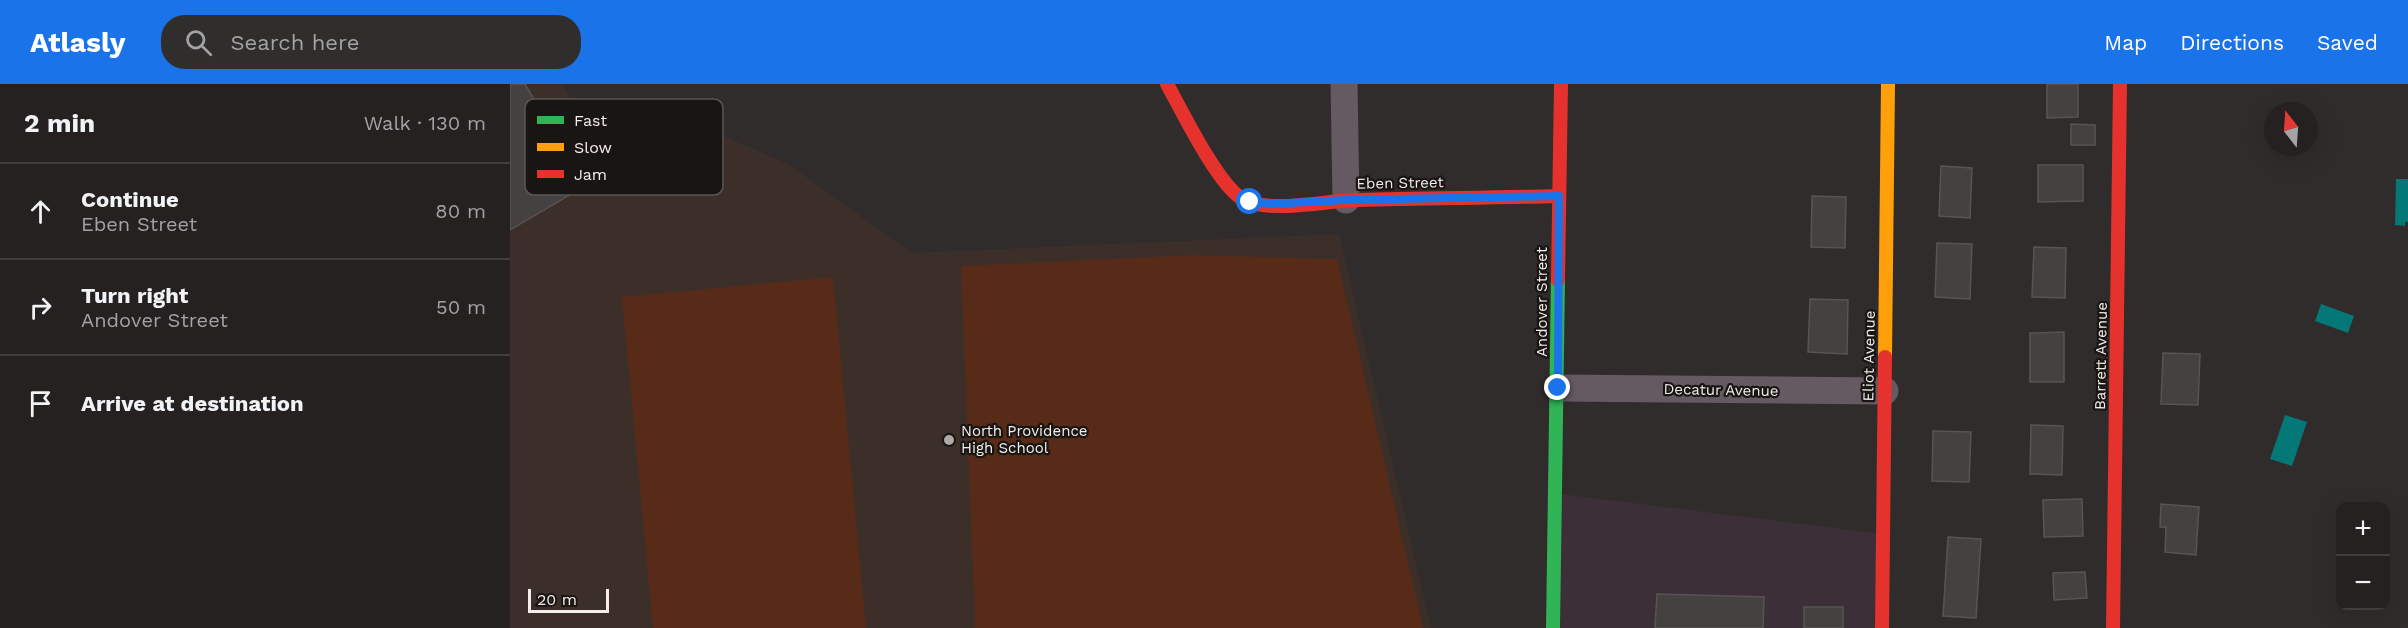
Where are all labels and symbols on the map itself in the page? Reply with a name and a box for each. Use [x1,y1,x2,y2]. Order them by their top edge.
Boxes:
legend [525,99,723,195]
north arrow [2264,102,2318,156]
text: Fast [574,111,607,130]
text: Slow [574,138,612,157]
text: Jam [574,165,607,184]
street label: Eben Street [1356,173,1444,193]
route start [1236,188,1262,214]
street label: Andover Street [1533,246,1551,357]
street label: Barrett Avenue [2091,302,2111,410]
street label: Eliot Avenue [1859,310,1879,402]
route end [1544,374,1570,400]
street label: Decatur Avenue [1663,380,1779,400]
place label: North Providence High School [961,422,1087,457]
marker: North Providence High School [942,433,956,447]
scale bar [528,586,609,614]

